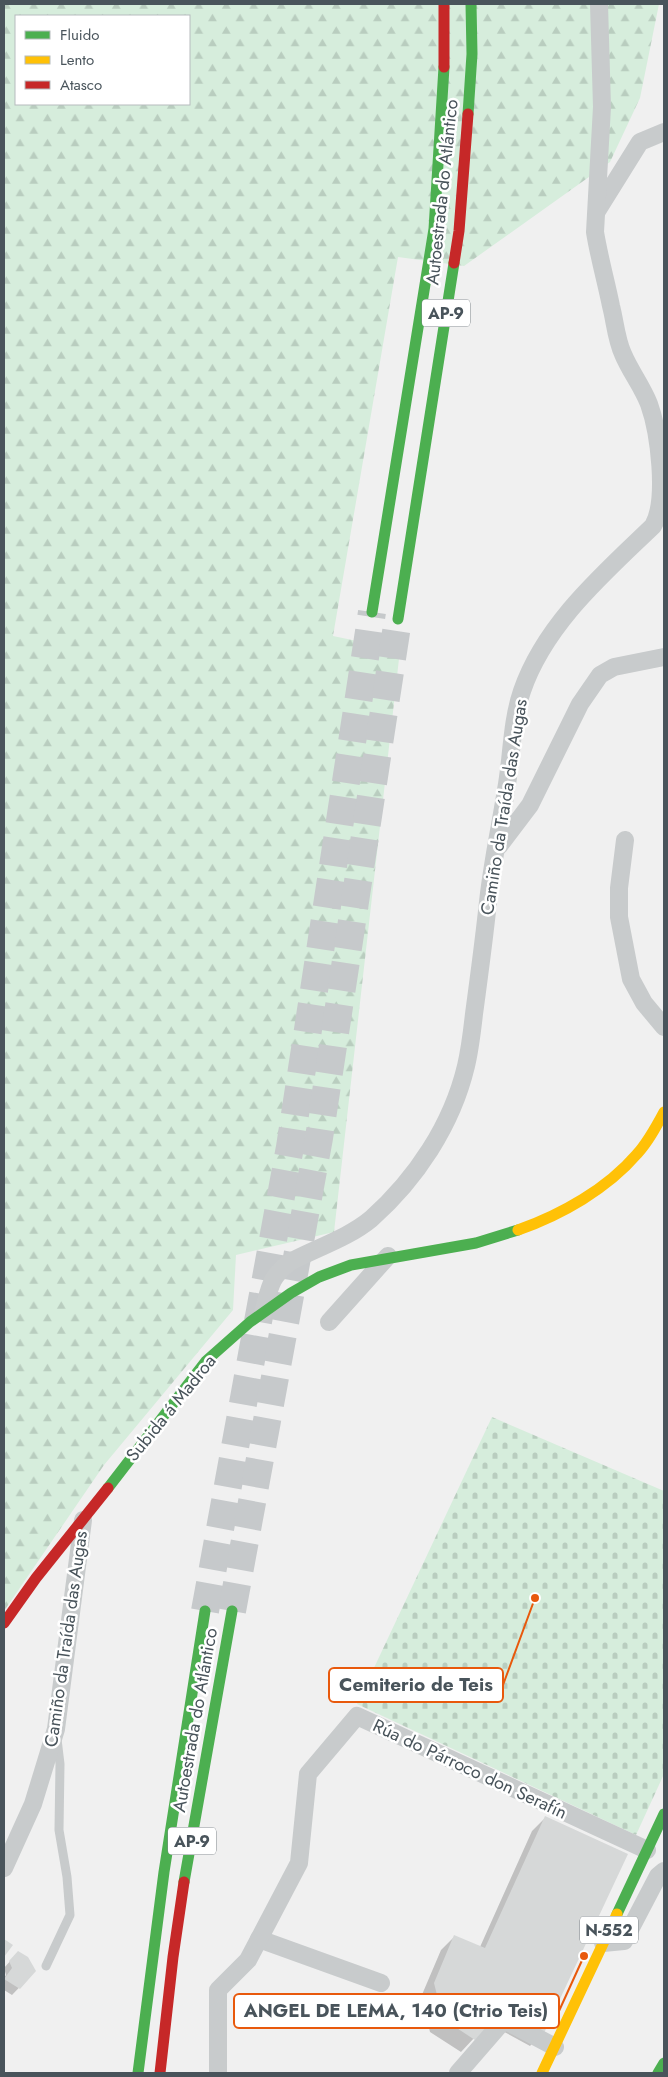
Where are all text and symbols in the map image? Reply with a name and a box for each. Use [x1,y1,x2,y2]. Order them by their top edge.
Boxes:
legend [15,15,190,105]
text: Fluido [60,24,99,46]
text: Lento [60,49,94,71]
text: Atasco [60,74,102,96]
street label: Autoestrada do Atlántico [419,98,465,286]
road number: AP-9 [422,300,470,326]
street label: Camiño da Traída das Augas [474,697,534,917]
street label: Subida á Madroa [120,1349,222,1467]
street label: Camiño da Traída das Augas [38,1529,94,1749]
street label: Autoestrada do Atlántico [166,1626,224,1814]
callout: Cemiterio de Teis [329,1668,503,1702]
text: Cemiterio de Teis [339,1671,493,1698]
street label: Rúa do Párroco don Serafín [369,1713,571,1825]
road number: AP-9 [168,1828,216,1854]
road number: N-552 [580,1916,638,1944]
callout: ANGEL DE LEMA, 140 (Ctrio Teis) [234,1994,559,2028]
text: ANGEL DE LEMA, 140 (Ctrio Teis) [243,1997,548,2024]

